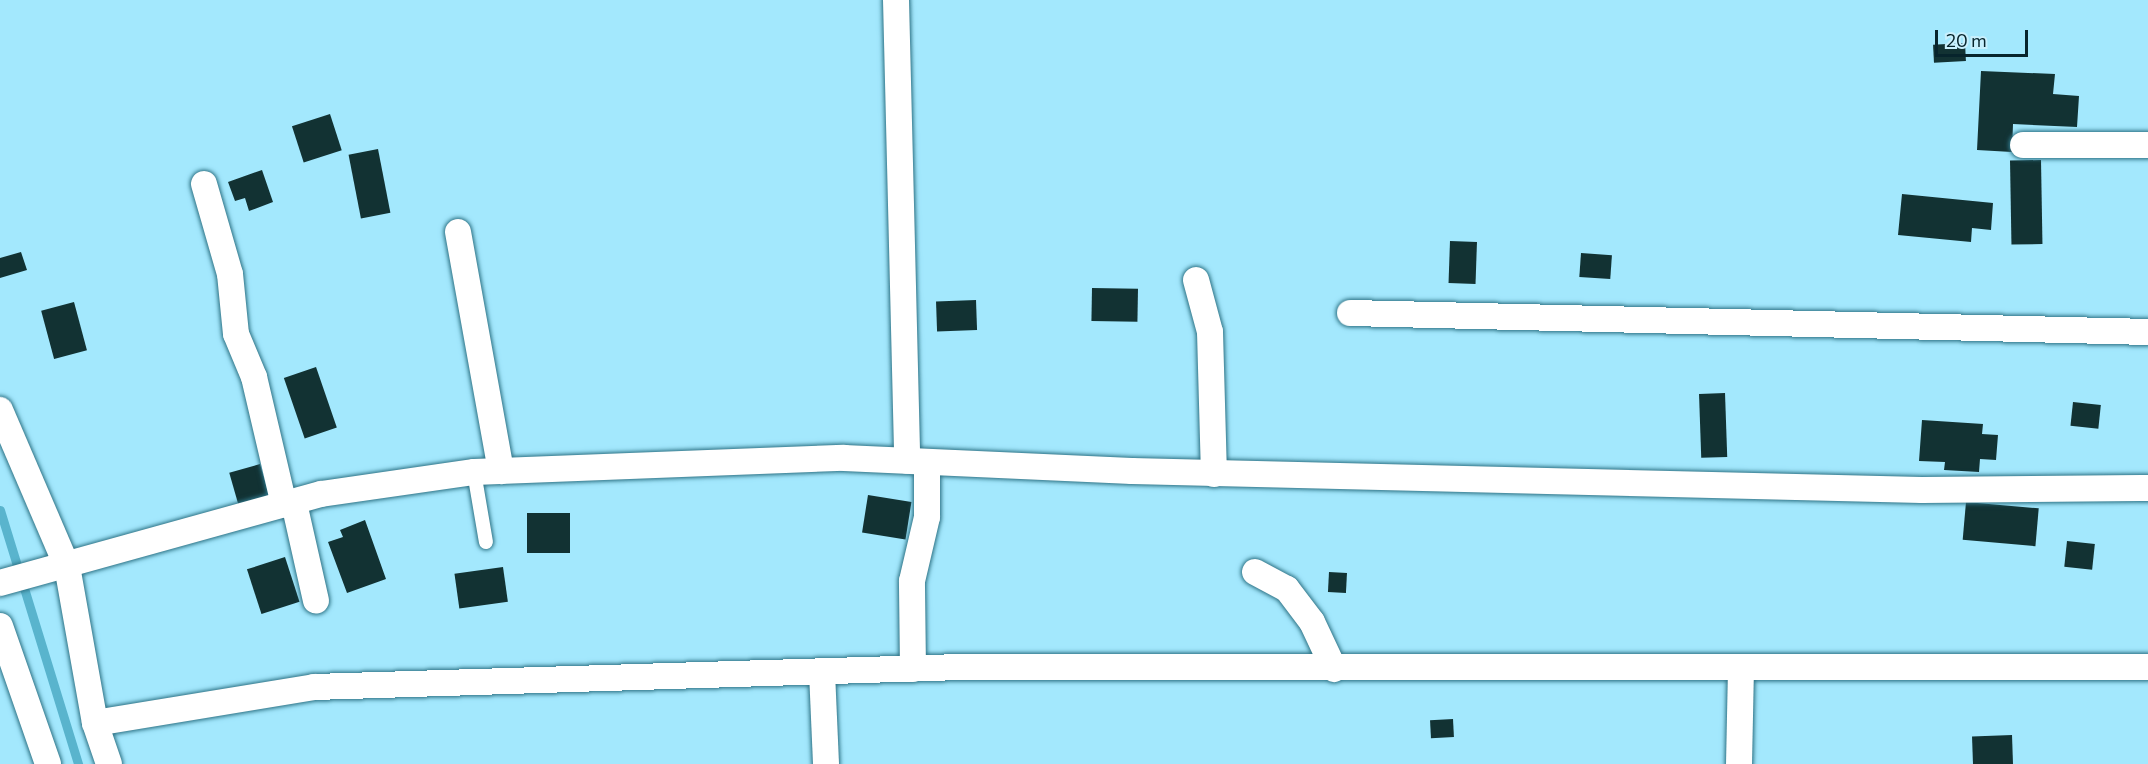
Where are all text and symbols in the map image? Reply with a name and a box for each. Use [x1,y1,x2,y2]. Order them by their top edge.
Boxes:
scale bar [1938,18,2031,56]
text: 20 m [1946,29,1987,51]

